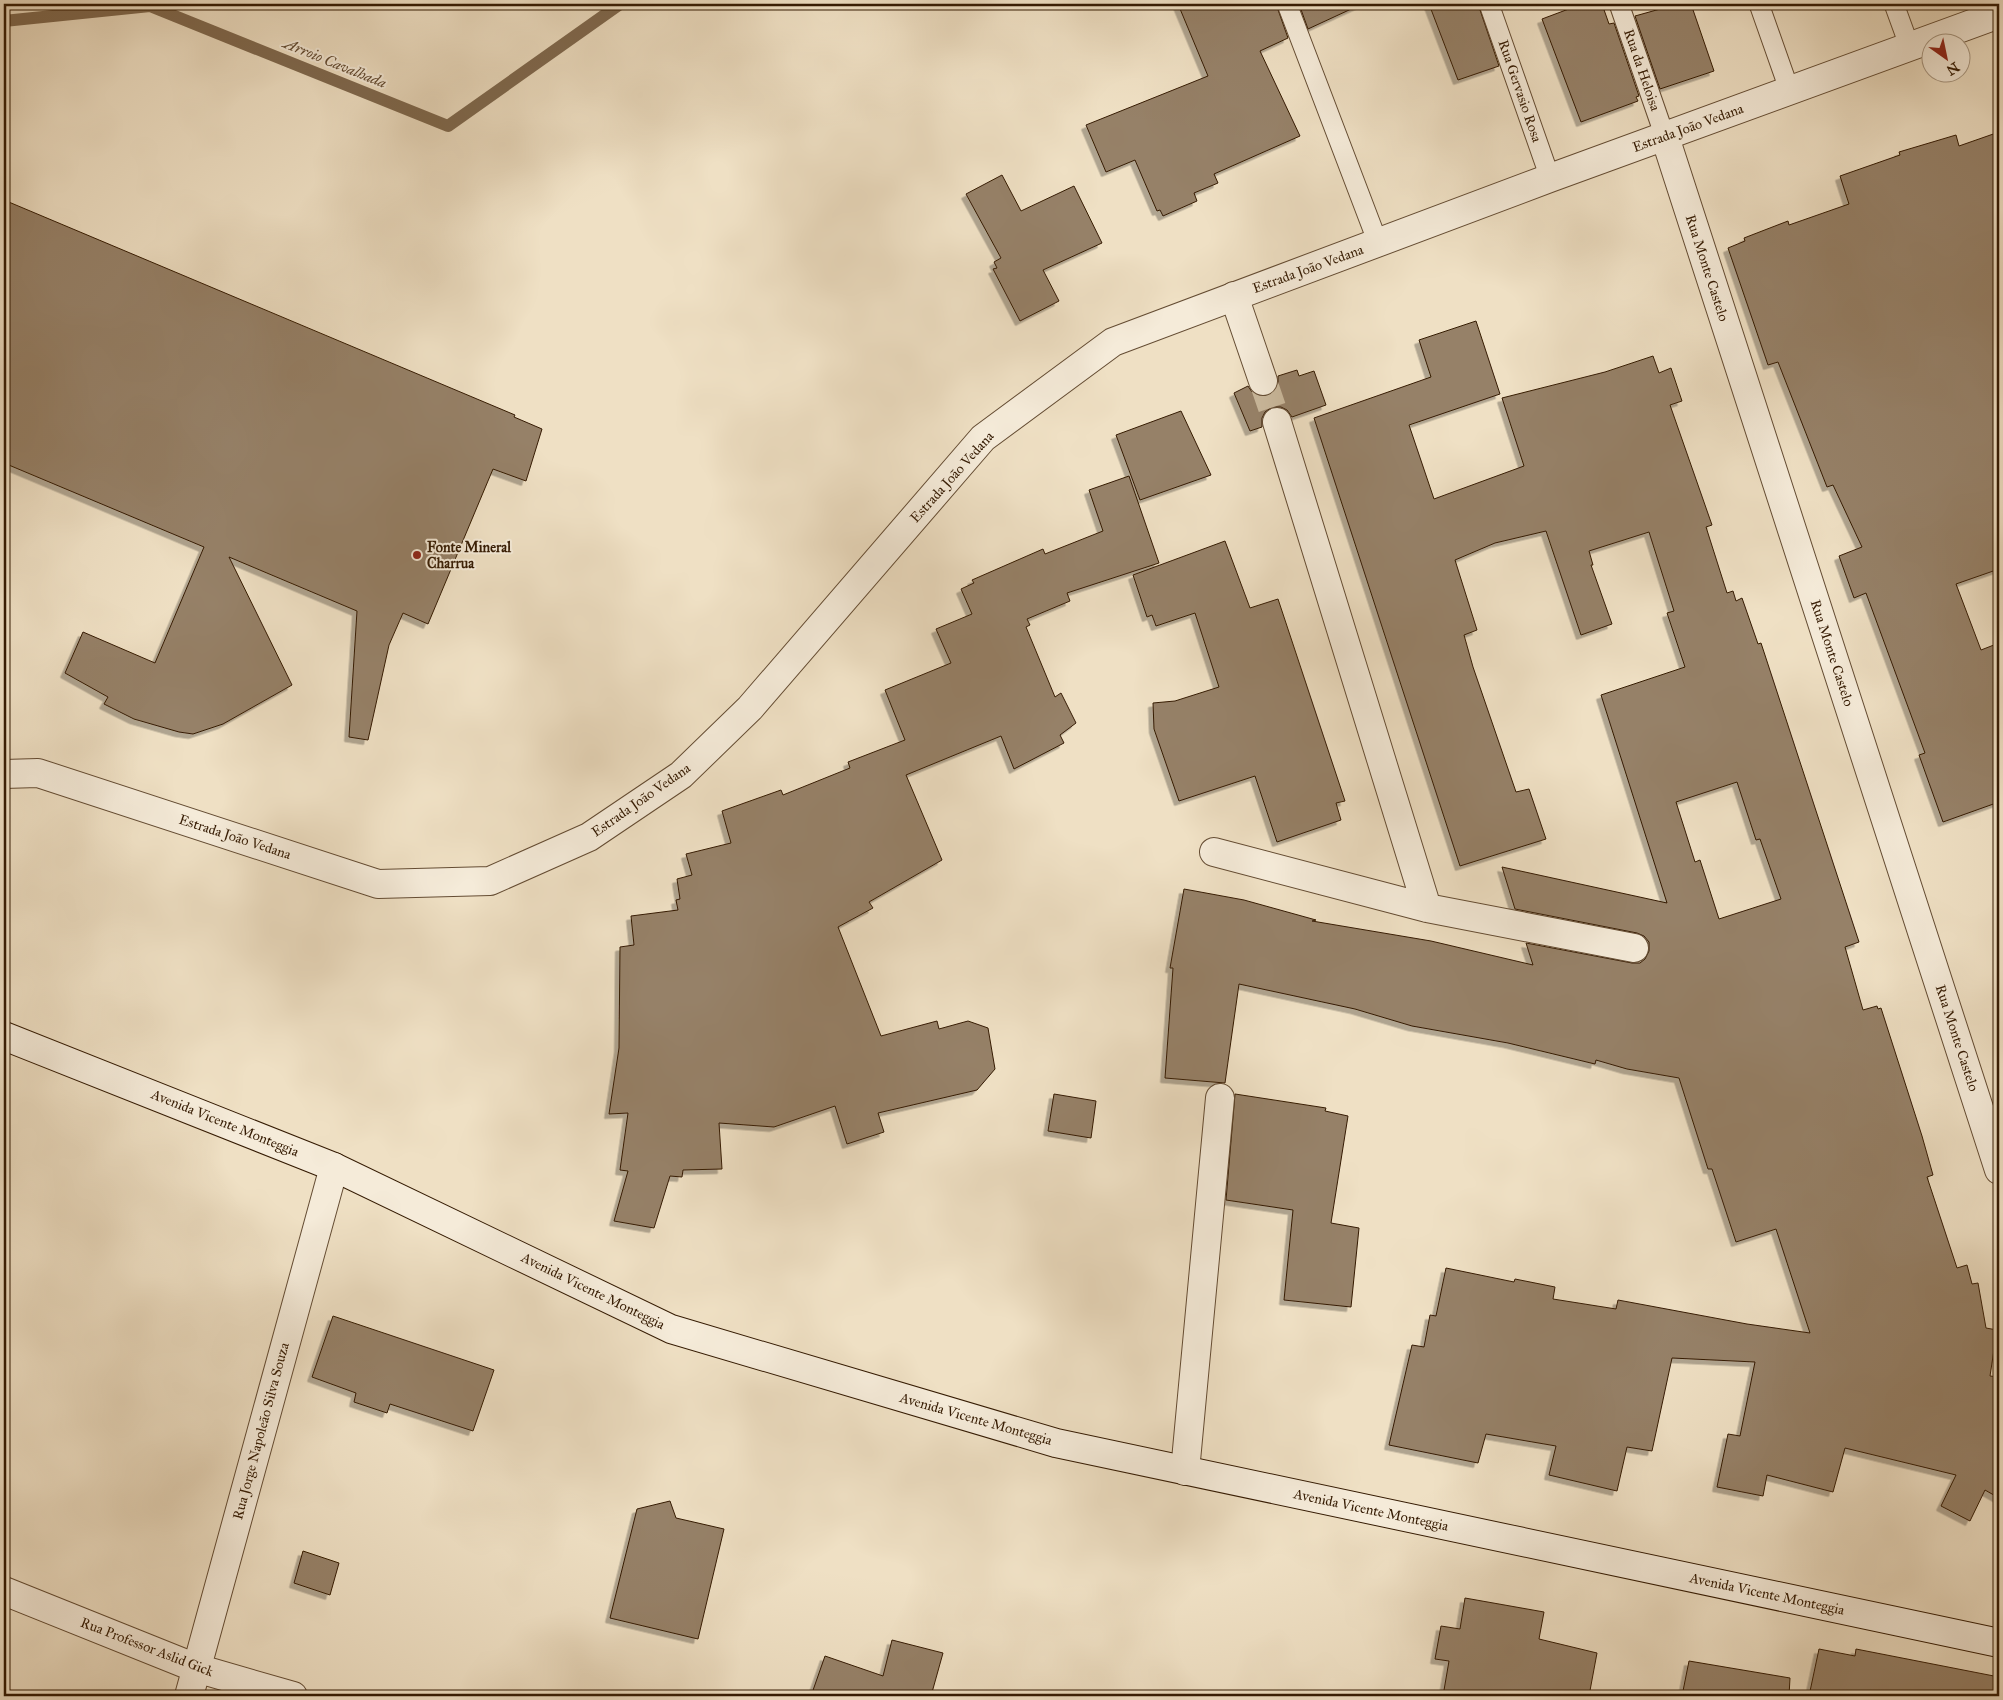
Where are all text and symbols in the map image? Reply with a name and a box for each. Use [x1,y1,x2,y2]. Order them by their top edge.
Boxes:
street label: Rua da Heloisa [1620,27,1664,113]
north arrow [1920,32,1970,82]
water label: Arroio Cavalhada [279,33,389,92]
street label: Rua Gervasio Rosa [1495,38,1546,145]
text: N [1943,58,1962,79]
street label: Estrada João Vedana [1630,100,1746,157]
street label: Rua Monte Castelo [1682,213,1732,323]
street label: Estrada João Vedana [1250,241,1366,298]
street label: Estrada João Vedana [907,428,998,527]
place label: Fonte Mineral Charrua [427,539,512,572]
marker: Fonte Mineral Charrua [411,549,423,561]
street label: Rua Monte Castelo [1807,598,1857,708]
street label: Estrada João Vedana [588,759,694,841]
street label: Estrada João Vedana [177,811,293,864]
street label: Rua Monte Castelo [1932,983,1982,1093]
street label: Avenida Vicente Monteggia [148,1085,301,1160]
street label: Avenida Vicente Monteggia [518,1248,668,1333]
street label: Rua Jorge Napoleão Silva Souza [229,1340,294,1522]
street label: Avenida Vicente Monteggia [897,1389,1054,1449]
street label: Avenida Vicente Monteggia [1291,1485,1450,1535]
street label: Avenida Vicente Monteggia [1687,1569,1846,1619]
street label: Rua Professor Aslid Gick [78,1614,216,1680]

